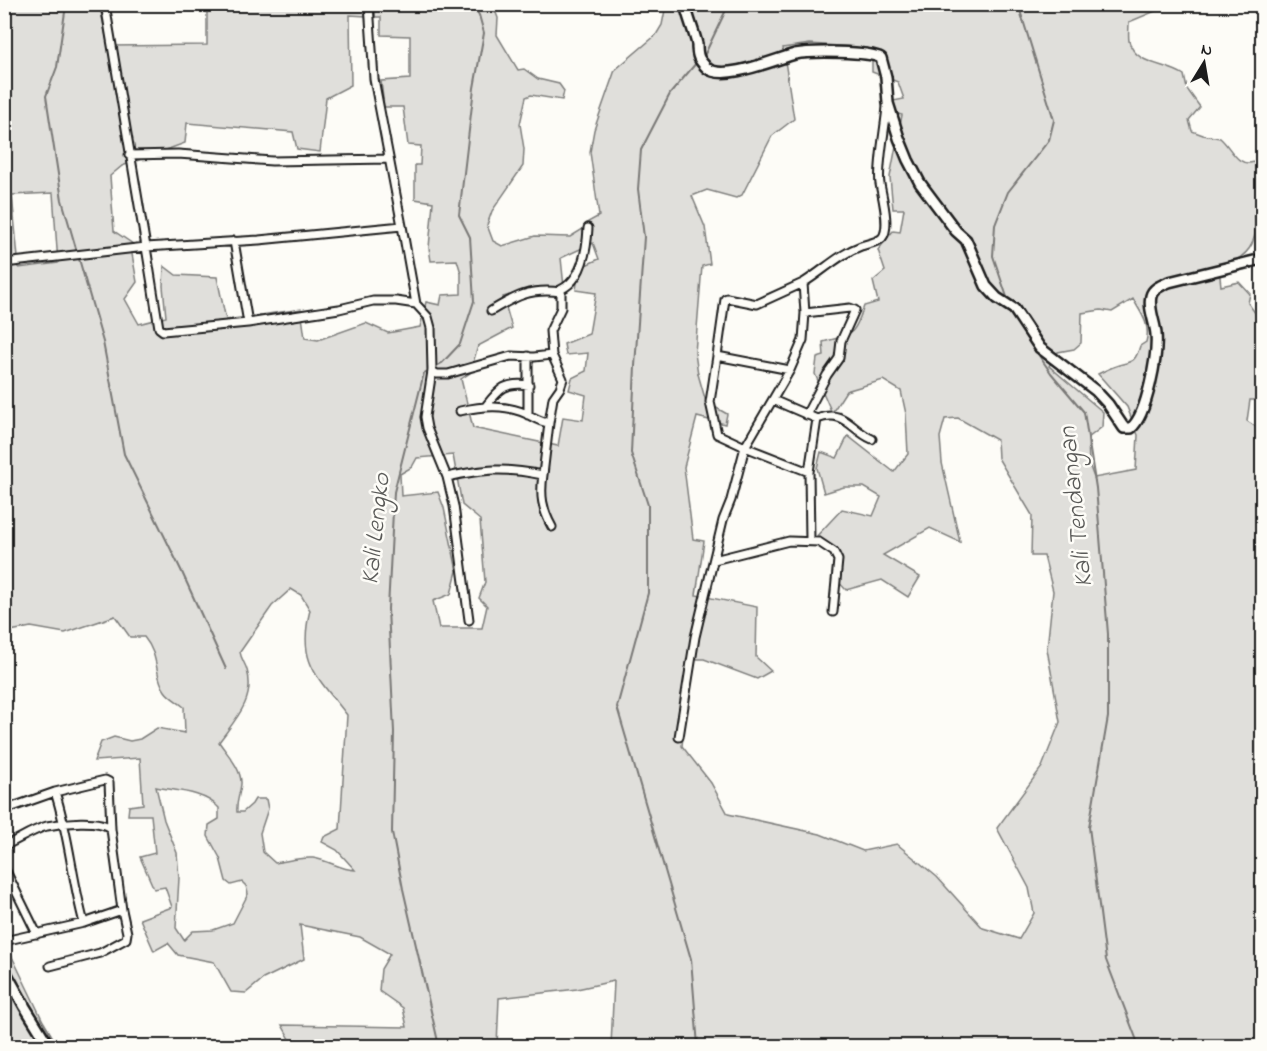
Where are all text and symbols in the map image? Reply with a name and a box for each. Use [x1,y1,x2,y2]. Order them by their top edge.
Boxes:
north arrow [1174,33,1234,93]
text: N [1199,37,1214,63]
water label: Kali Tendangan [1050,423,1104,589]
water label: Kali Lengko [352,470,402,587]

